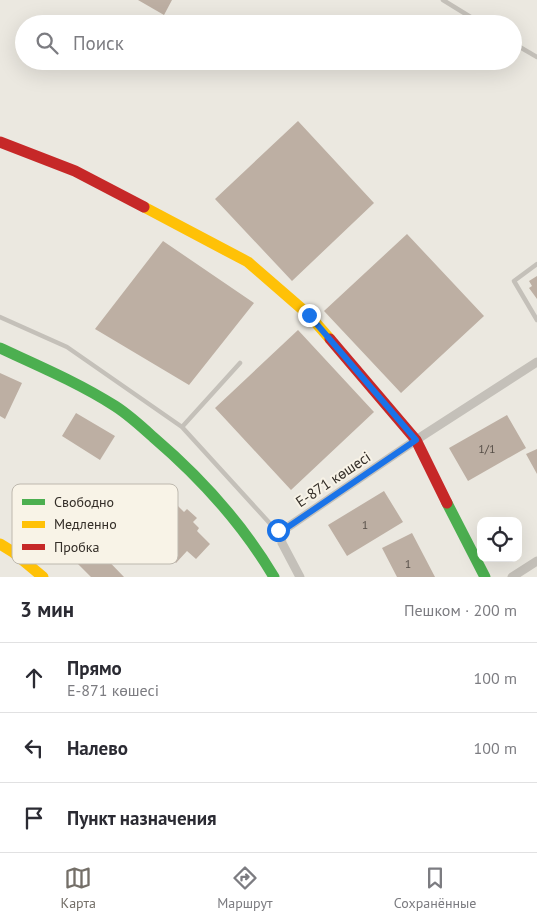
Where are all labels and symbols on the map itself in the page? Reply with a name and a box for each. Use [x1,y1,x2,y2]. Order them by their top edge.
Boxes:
route end [298,304,321,327]
house number: 1/1 [478,441,496,456]
street label: Е-871 көшесі [292,447,374,511]
legend [12,484,178,564]
text: Свободно [54,493,114,511]
text: Медленно [54,515,117,533]
house number: 1 [362,517,368,532]
route start [267,519,290,542]
text: Пробка [54,538,99,556]
house number: 1 [405,556,411,571]

